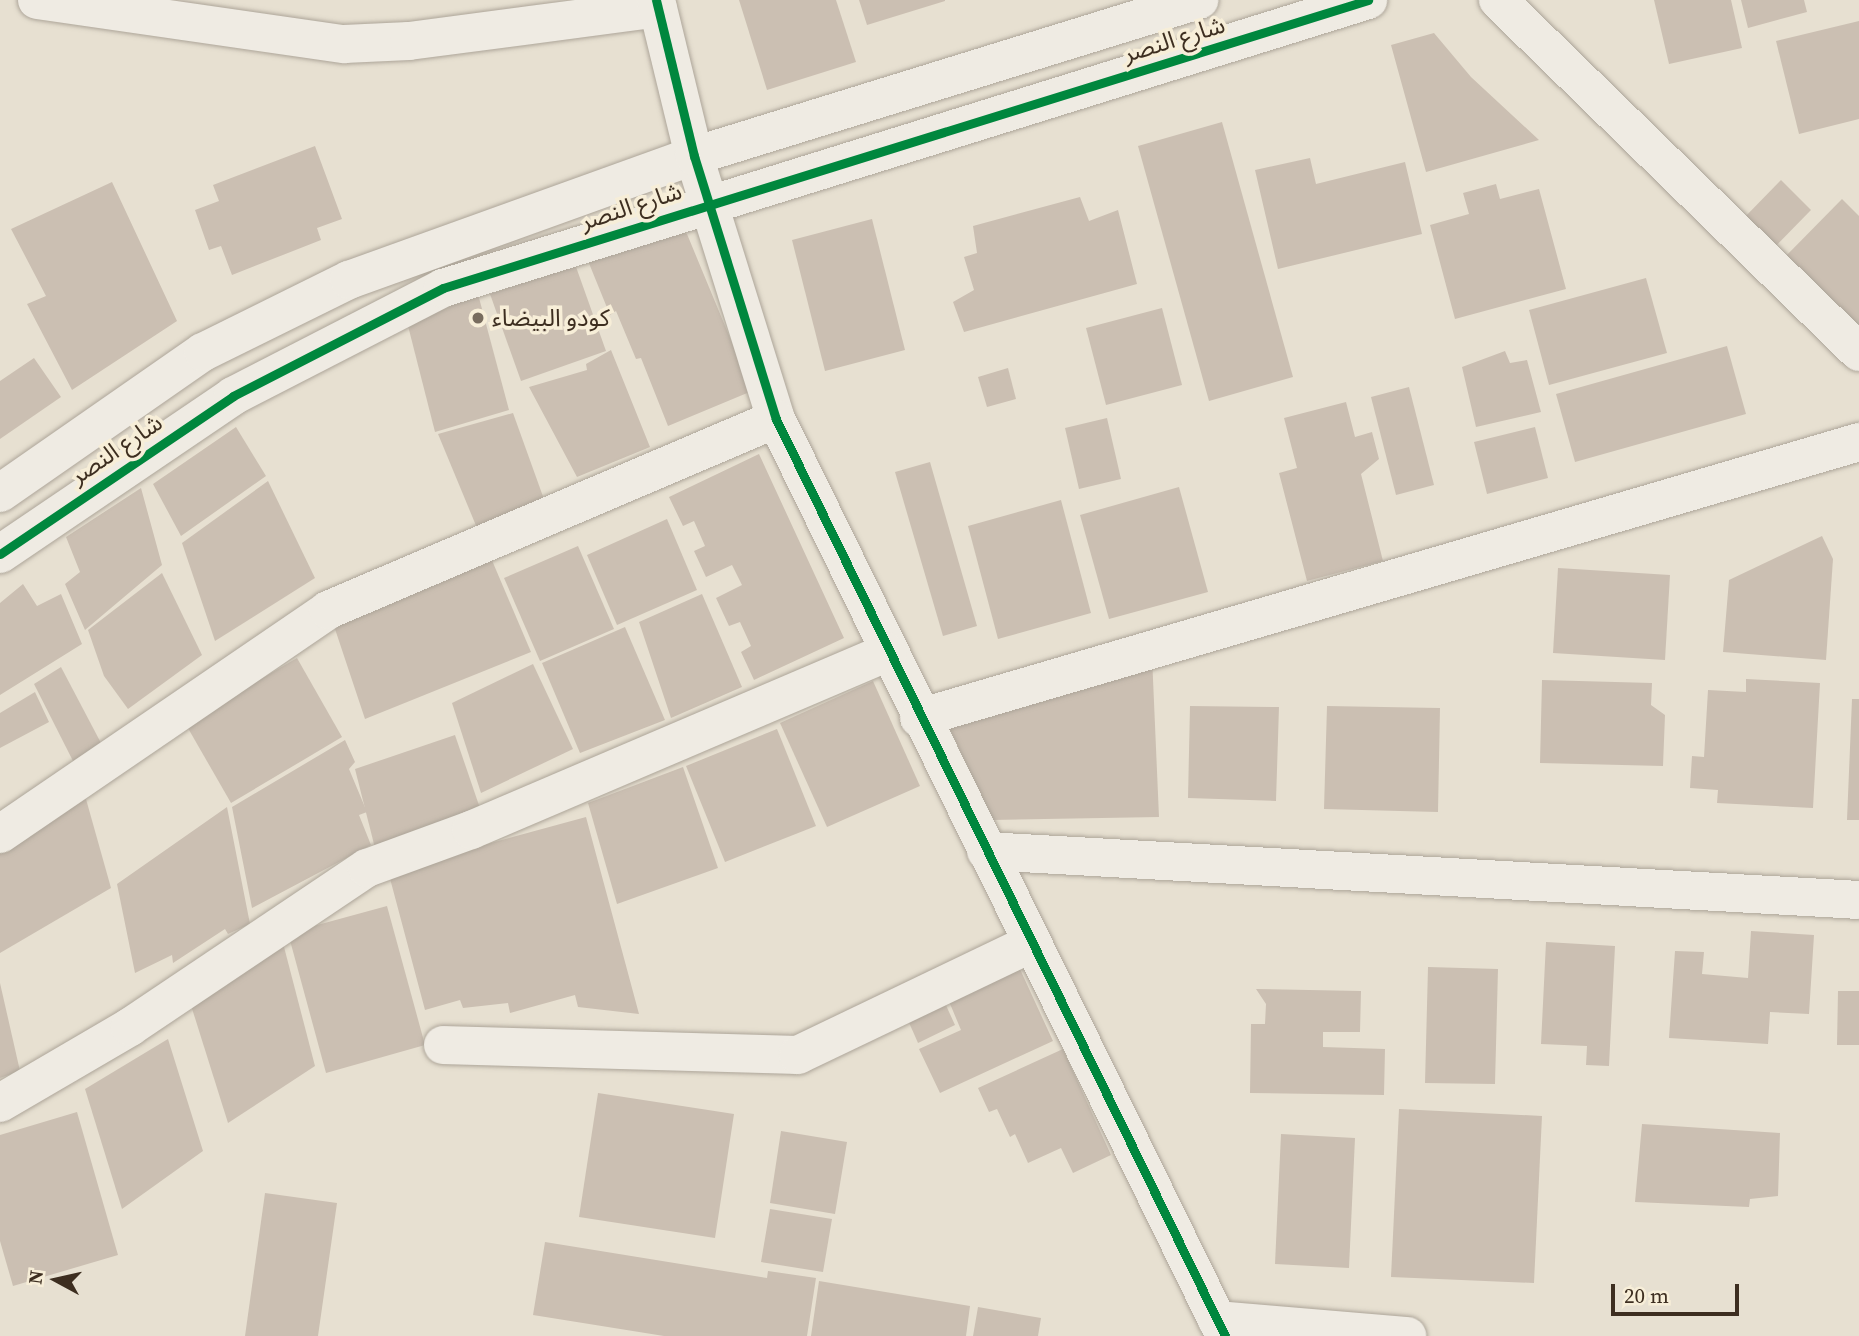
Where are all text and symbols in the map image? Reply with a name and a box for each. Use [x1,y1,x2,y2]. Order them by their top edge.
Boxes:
street label: شارع النصر [1120,10,1228,68]
street label: شارع النصر [577,176,685,236]
place label: كودو البيضاء [492,304,610,332]
marker: كودو البيضاء [470,310,486,326]
street label: شارع النصر [64,408,168,490]
north arrow [21,1245,91,1315]
text: N [21,1268,49,1286]
scale bar [1614,1270,1742,1314]
text: 20 m [1624,1281,1669,1310]

